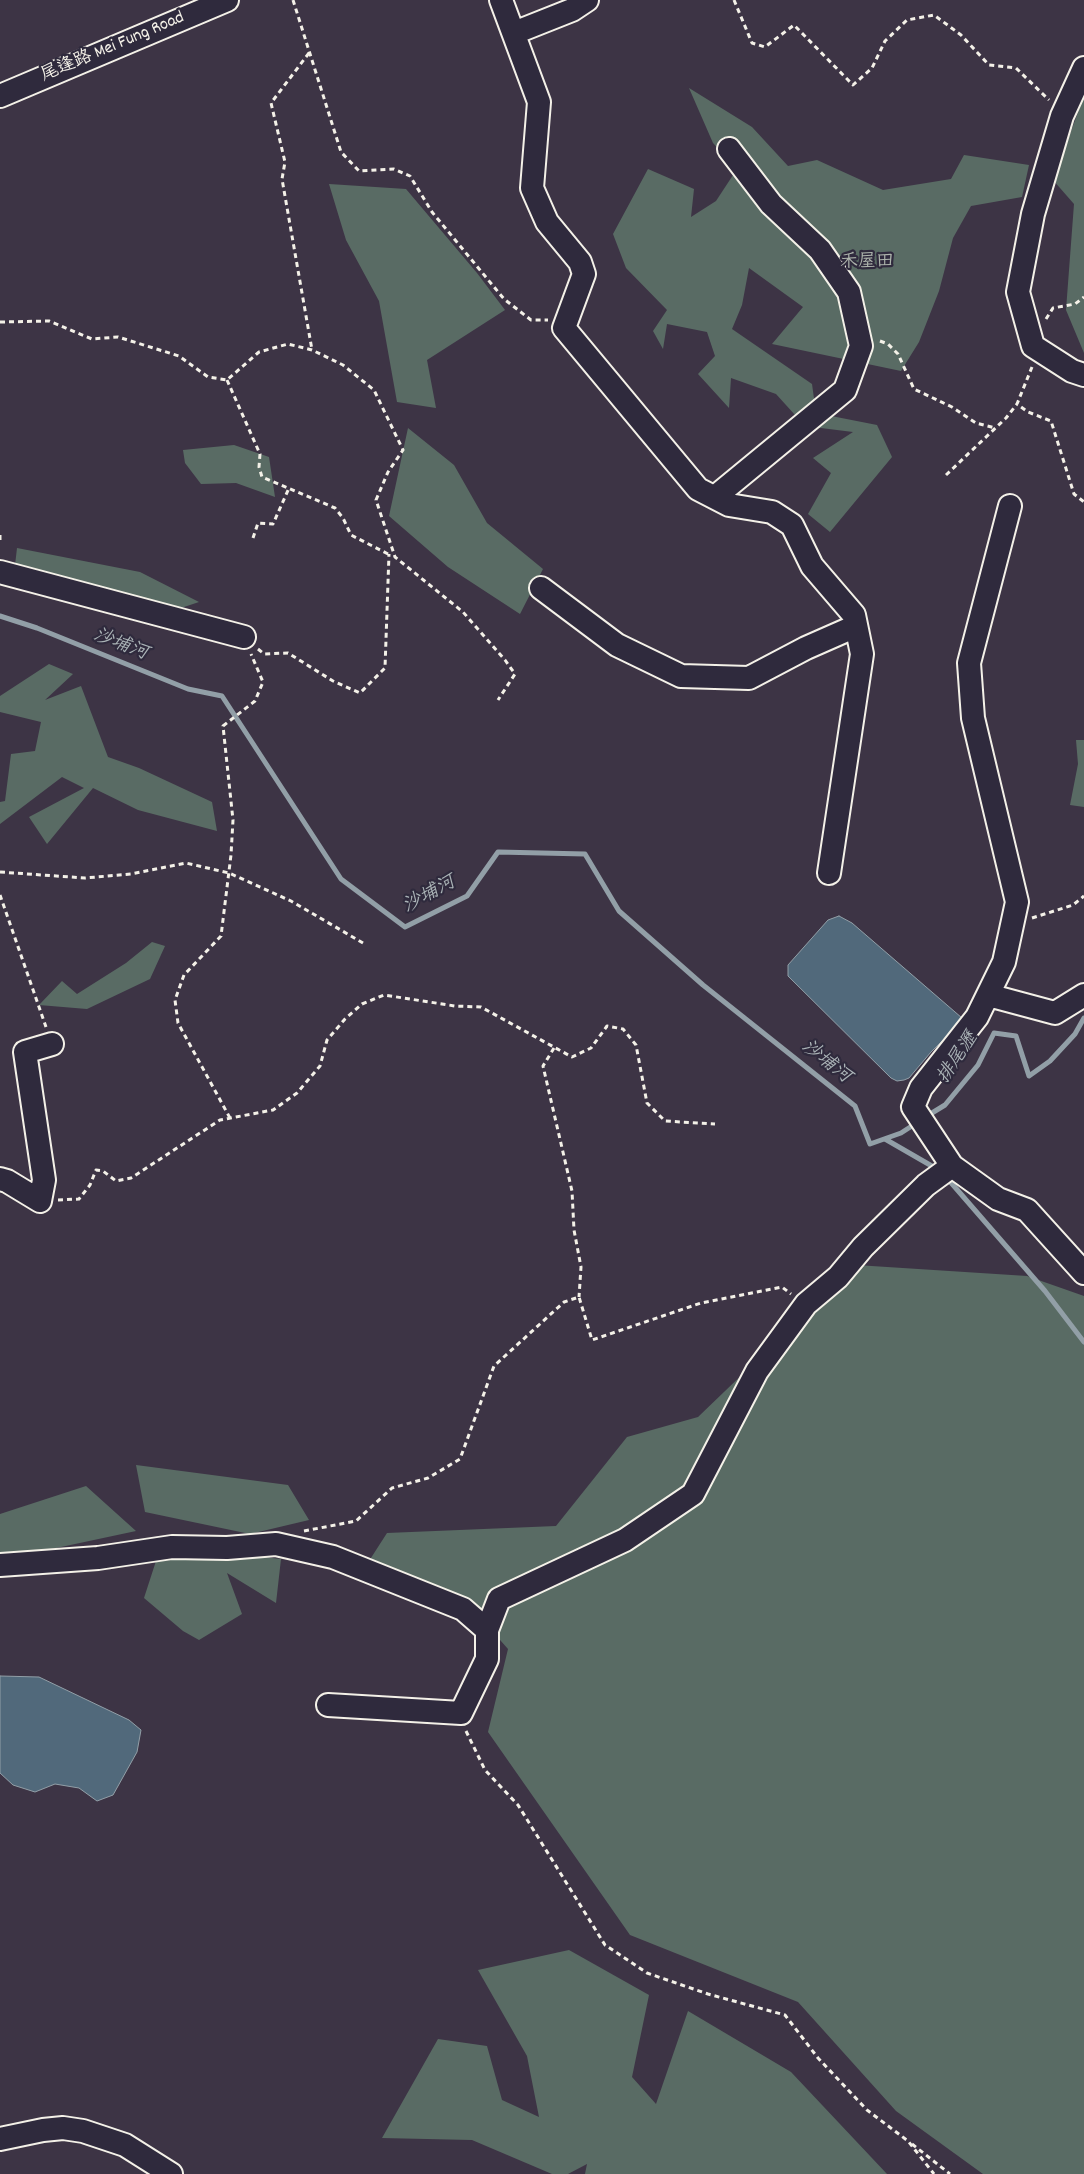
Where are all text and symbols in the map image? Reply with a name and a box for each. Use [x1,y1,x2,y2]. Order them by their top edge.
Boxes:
street label: 尾逢路 Mei Fung Road [38,8,188,88]
park label: 禾屋田 [840,253,894,275]
water label: 沙埔河 [89,625,151,667]
water label: 沙埔河 [400,872,460,920]
water label: 排尾瀝 [934,1029,984,1089]
water label: 沙埔河 [796,1036,854,1090]

